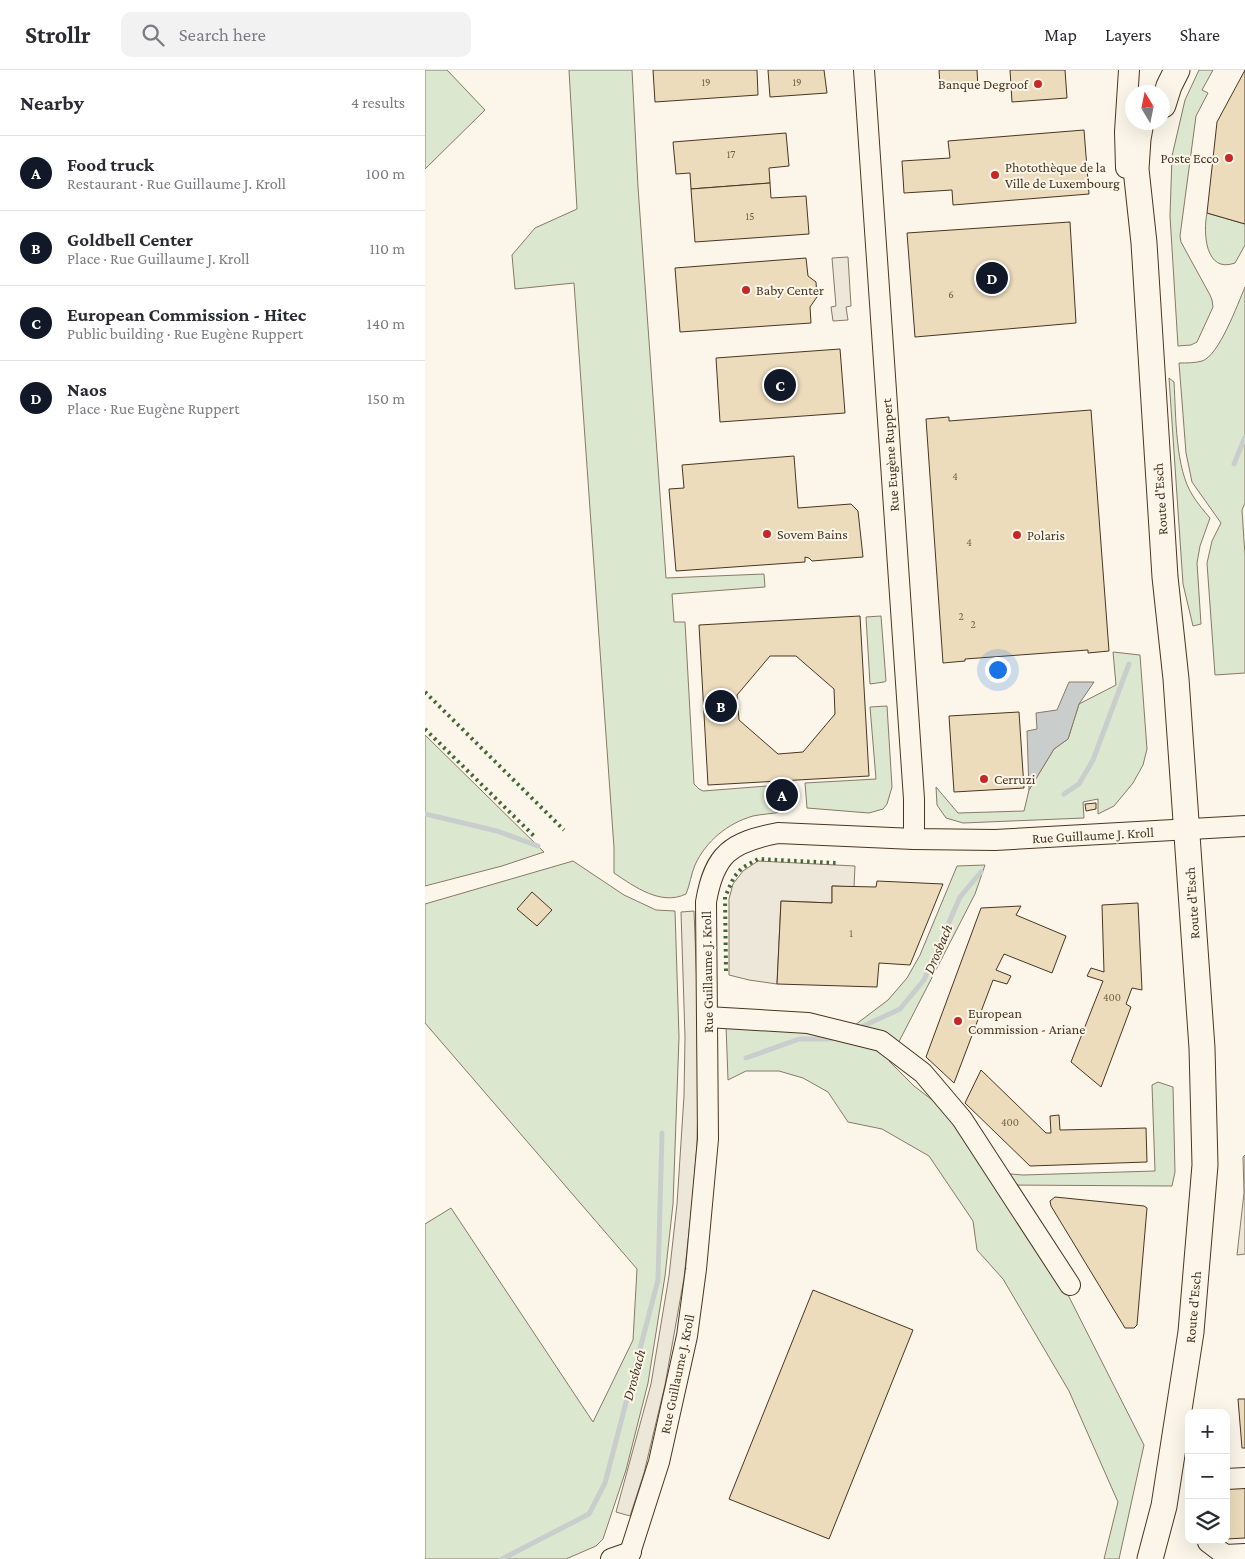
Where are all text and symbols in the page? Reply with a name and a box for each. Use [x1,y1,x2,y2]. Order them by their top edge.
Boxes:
search box [121,12,471,57]
text: Strollr [25,21,91,48]
icon: search [139,21,167,49]
text: Search here [179,24,266,45]
text: Map [1044,25,1077,45]
text: Layers [1105,25,1152,45]
text: Share [1180,25,1220,45]
house number: 19 [701,76,711,88]
house number: 19 [792,76,802,88]
place label: Banque Degroof [938,76,1029,92]
marker: Banque Degroof [1032,78,1044,90]
north arrow [1125,85,1170,130]
text: Nearby [20,91,84,115]
text: 4 results [351,94,405,111]
house number: 17 [727,148,735,160]
place label: Poste Ecco [1160,150,1219,166]
marker: Poste Ecco [1223,152,1235,164]
text: Food truck [67,154,154,175]
place label: Photothèque de la Ville de Luxembourg [1005,159,1120,191]
text: A [31,165,41,182]
text: 100 m [366,165,405,182]
marker: Photothèque de la Ville de Luxembourg [989,169,1001,181]
text: Restaurant · Rue Guillaume J. Kroll [67,175,286,192]
house number: 15 [746,210,754,222]
text: Goldbell Center [67,229,193,250]
text: B [31,240,41,257]
text: 110 m [369,240,405,257]
text: Place · Rue Guillaume J. Kroll [67,250,249,267]
pin: D [976,259,1008,297]
place label: Baby Center [756,282,824,298]
marker: Baby Center [740,284,752,296]
house number: 6 [948,288,954,300]
text: European Commission - Hitec [67,304,306,325]
text: C [31,315,41,332]
text: 140 m [367,315,405,332]
text: Public building · Rue Eugène Ruppert [67,325,303,342]
pin: C [764,366,796,404]
text: Naos [67,379,107,400]
text: D [30,390,42,407]
text: 150 m [367,390,405,407]
street label: Rue Eugène Ruppert [878,398,902,512]
text: Place · Rue Eugène Ruppert [67,400,240,417]
street label: Route d'Esch [1149,462,1170,536]
house number: 4 [952,470,958,482]
place label: Sovem Bains [777,526,848,542]
place label: Polaris [1027,527,1065,543]
marker: Sovem Bains [761,528,773,540]
marker: Polaris [1011,529,1023,541]
house number: 4 [966,536,972,548]
house number: 2 [958,610,964,622]
house number: 2 [970,618,976,630]
your location [985,657,1011,683]
pin: B [705,687,737,725]
place label: Cerruzi [994,771,1036,787]
marker: Cerruzi [978,773,990,785]
pin: A [766,776,798,814]
street label: Rue Guillaume J. Kroll [1032,824,1155,846]
street label: Route d'Esch [1181,866,1202,940]
street label: Rue Guillaume J. Kroll [698,911,716,1033]
water label: Drosbach [920,922,956,976]
house number: 1 [849,927,853,939]
house number: 400 [1103,991,1121,1003]
place label: European Commission - Ariane [968,1005,1086,1037]
marker: European Commission - Ariane [952,1015,964,1027]
house number: 400 [1001,1116,1019,1128]
street label: Route d'Esch [1182,1270,1204,1344]
street label: Rue Guillaume J. Kroll [656,1312,698,1435]
water label: Drosbach [620,1348,648,1402]
map controls [1185,1409,1230,1544]
button: + [1185,1409,1230,1454]
button: − [1185,1454,1230,1499]
button: layers [1185,1499,1230,1544]

